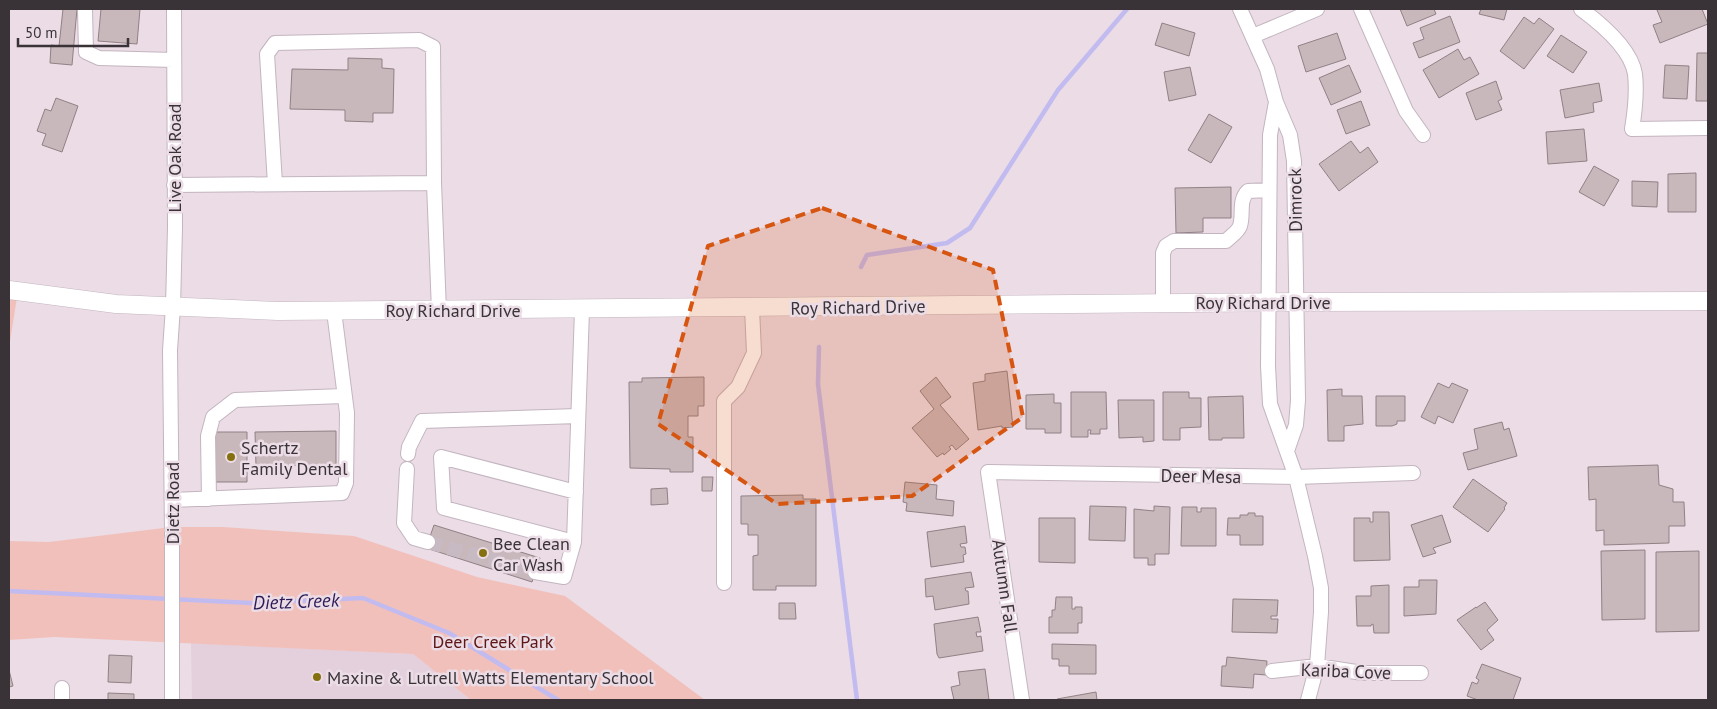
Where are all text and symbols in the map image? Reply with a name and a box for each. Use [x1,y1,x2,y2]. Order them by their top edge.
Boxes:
scale bar [18,15,128,47]
text: 50 m [25,23,58,42]
street label: Live Oak Road [163,104,186,212]
street label: Dimrock [1283,168,1307,232]
street label: Roy Richard Drive [1195,291,1331,314]
street label: Roy Richard Drive [790,294,926,320]
street label: Roy Richard Drive [385,299,521,322]
place label: Schertz Family Dental [241,436,348,480]
marker: Schertz Family Dental [225,451,237,463]
street label: Dietz Road [161,462,184,544]
street label: Deer Mesa [1160,464,1242,488]
place label: Bee Clean Car Wash [493,532,570,576]
street label: Autumn Fall [987,538,1023,635]
marker: Bee Clean Car Wash [477,547,489,559]
water label: Dietz Creek [252,587,341,615]
park label: Deer Creek Park [433,630,554,653]
street label: Kariba Cove [1300,658,1392,684]
place label: Maxine & Lutrell Watts Elementary School [327,666,654,689]
marker: Maxine & Lutrell Watts Elementary School [311,671,323,683]

